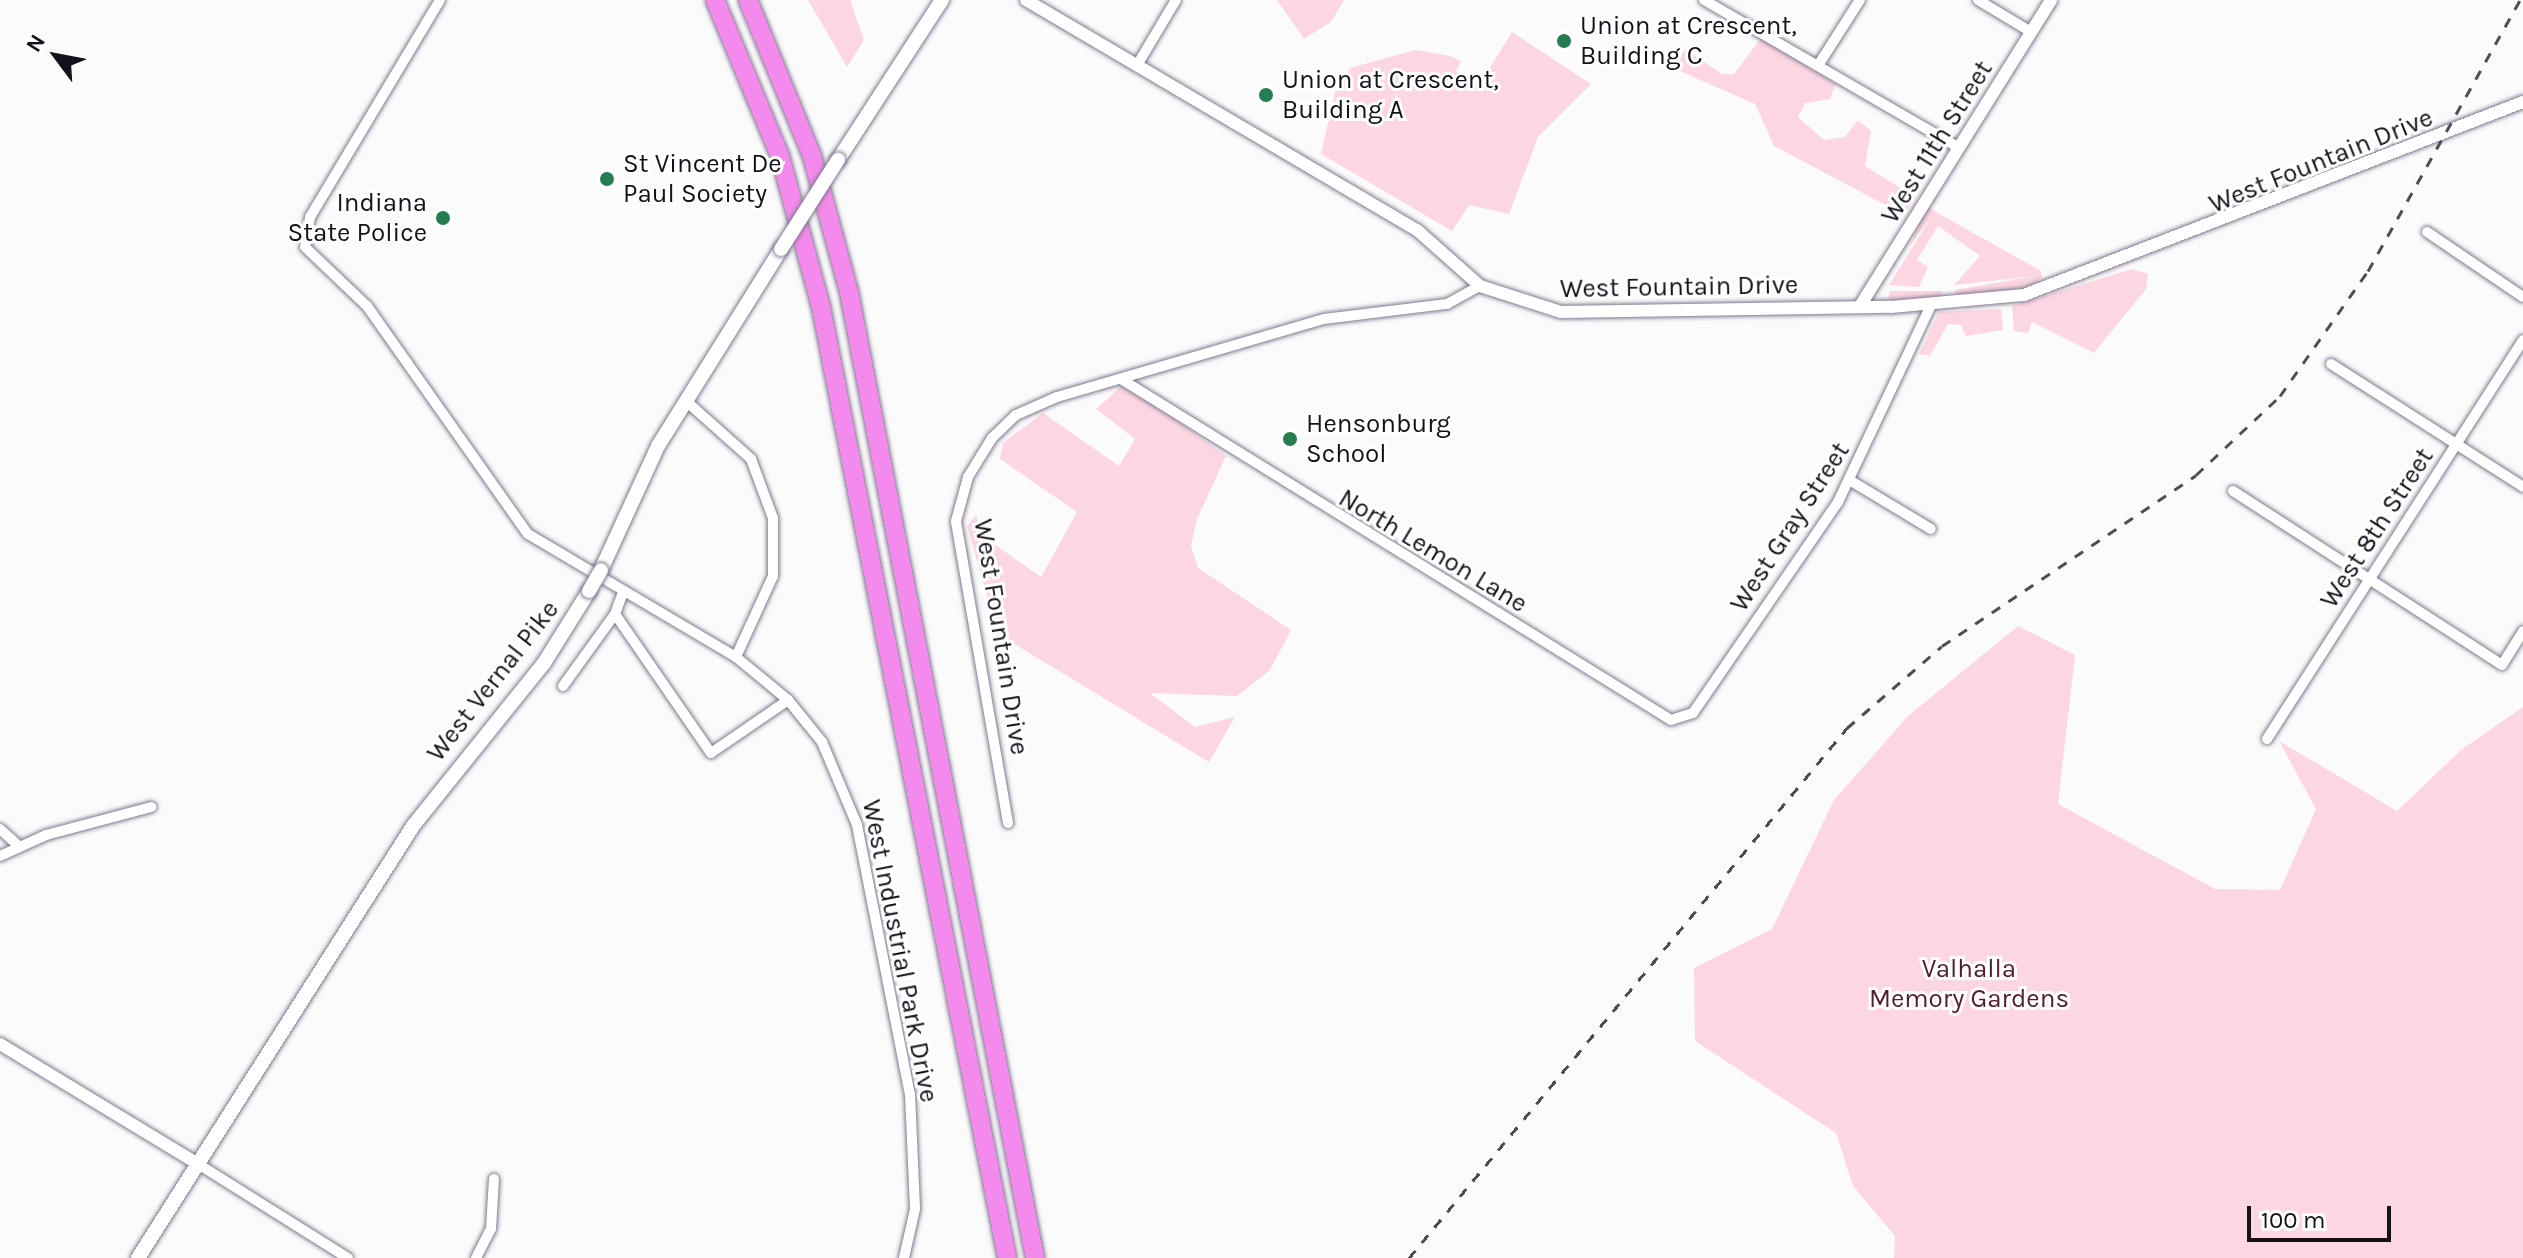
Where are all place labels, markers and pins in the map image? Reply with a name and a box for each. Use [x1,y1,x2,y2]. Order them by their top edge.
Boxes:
place label: Union at Crescent, Building C [1580,10,1797,72]
marker: Union at Crescent, Building C [1555,32,1573,50]
place label: Union at Crescent, Building A [1282,64,1499,126]
marker: Union at Crescent, Building A [1257,86,1275,104]
place label: St Vincent De Paul Society [623,148,782,210]
marker: St Vincent De Paul Society [598,170,616,188]
place label: Indiana State Police [287,187,427,248]
marker: Indiana State Police [434,209,452,227]
place label: Hensonburg School [1306,408,1451,470]
marker: Hensonburg School [1281,430,1299,448]

